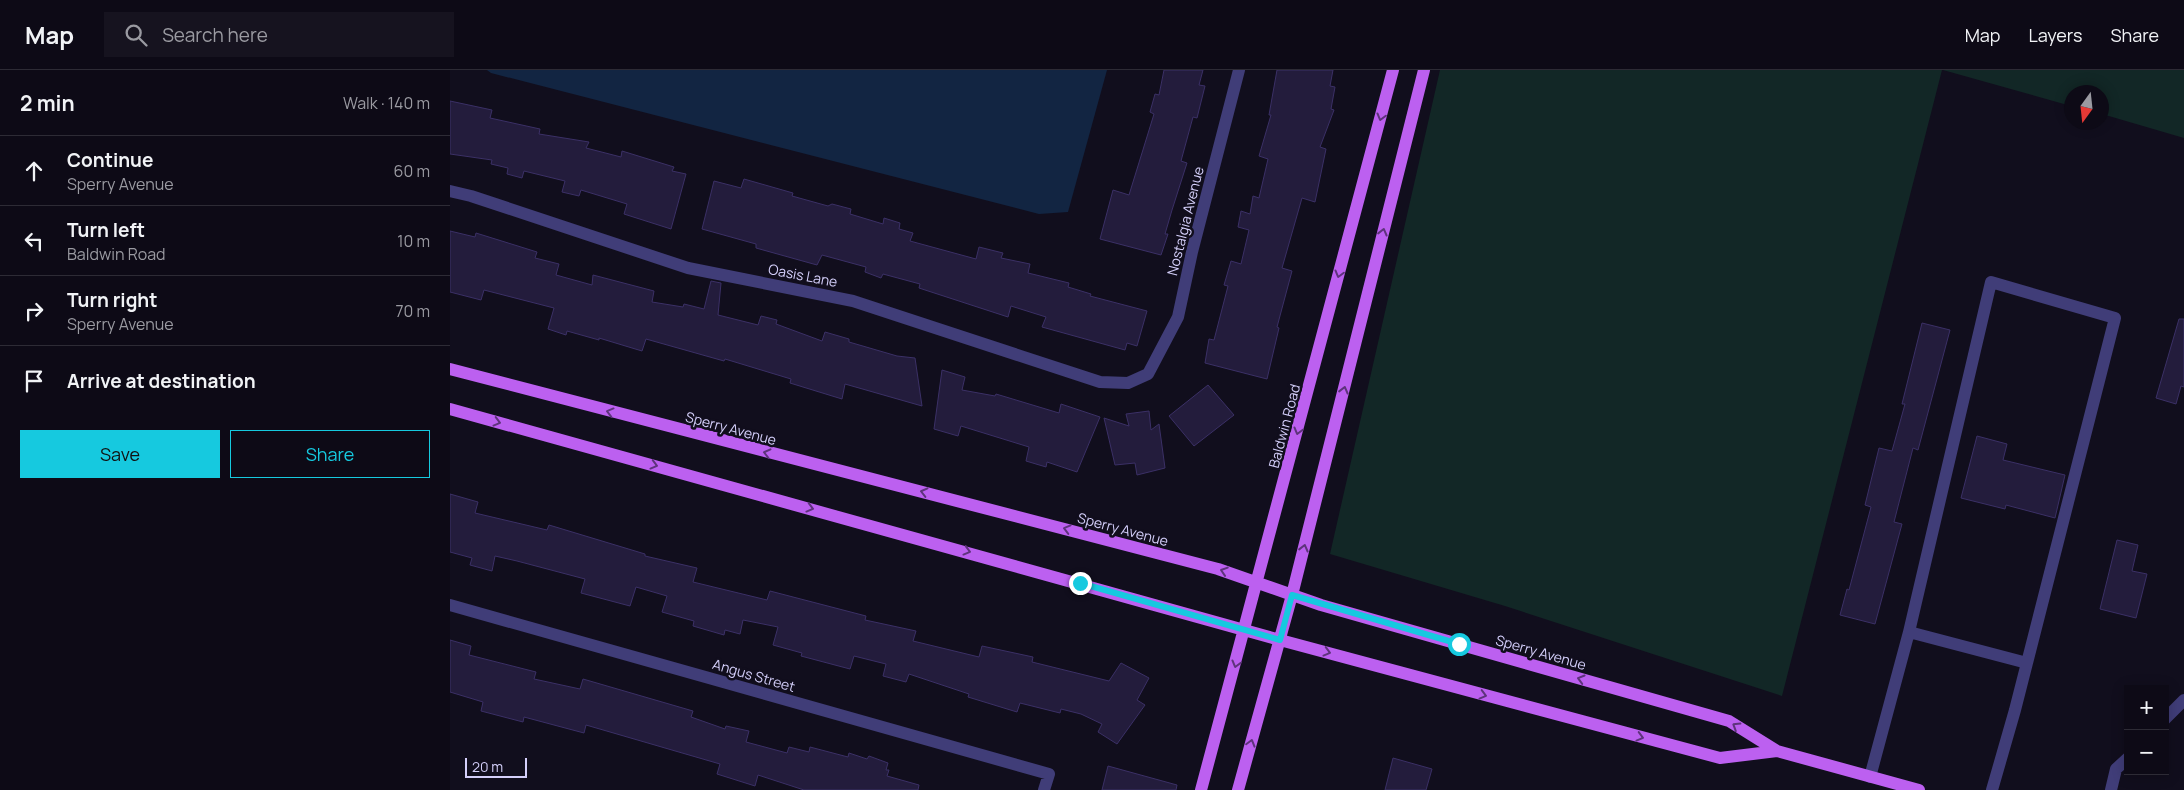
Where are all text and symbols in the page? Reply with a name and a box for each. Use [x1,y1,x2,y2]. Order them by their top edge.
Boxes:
search box [104,12,454,57]
text: Map [25,18,74,51]
icon: search [122,21,150,49]
text: Search here [162,22,268,48]
text: Map [1965,23,2000,47]
text: Layers [2028,23,2082,47]
text: Share [2110,23,2159,47]
north arrow [2064,85,2109,130]
text: 2 min [20,89,75,117]
text: Walk · 140 m [343,92,430,114]
one-way arrow [1376,113,1387,122]
text: Continue [67,147,153,173]
icon: ahead [20,157,48,185]
text: 60 m [394,160,430,182]
street label: Nostalgia Avenue [1162,164,1208,278]
text: Sperry Avenue [67,173,174,195]
text: Turn left [67,217,145,243]
icon: left [20,227,48,255]
one-way arrow [1377,228,1388,237]
text: 10 m [397,230,430,252]
text: Baldwin Road [67,243,166,265]
street label: Oasis Lane [767,259,839,291]
one-way arrow [1335,270,1345,278]
text: Turn right [67,287,157,313]
icon: right [20,297,48,325]
text: 70 m [395,300,430,322]
text: Sperry Avenue [67,313,174,335]
icon: arrive [20,367,48,395]
text: Arrive at destination [67,368,256,394]
street label: Baldwin Road [1264,382,1304,470]
one-way arrow [1338,386,1348,394]
one-way arrow [606,407,614,417]
street label: Sperry Avenue [684,407,778,449]
one-way arrow [492,416,501,426]
one-way arrow [1293,427,1304,436]
button: Save [20,430,220,478]
button: Share [230,430,430,478]
one-way arrow [762,448,771,459]
one-way arrow [649,459,658,470]
one-way arrow [921,488,929,498]
one-way arrow [806,502,815,513]
street label: Sperry Avenue [1076,508,1170,550]
one-way arrow [1064,525,1072,535]
one-way arrow [1298,543,1309,552]
one-way arrow [962,546,970,556]
one-way arrow [1220,567,1229,577]
route end [1069,572,1092,595]
street label: Sperry Avenue [1494,630,1588,674]
route start [1448,633,1471,656]
one-way arrow [1322,647,1330,657]
street label: Angus Street [710,654,798,696]
one-way arrow [1231,659,1242,668]
one-way arrow [1577,674,1585,684]
map controls [2124,685,2169,775]
button: + [2124,685,2169,730]
one-way arrow [1479,689,1487,699]
one-way arrow [1732,722,1741,732]
button: − [2124,730,2169,775]
one-way arrow [1636,731,1645,742]
one-way arrow [1245,739,1255,748]
scale bar [465,755,528,778]
text: 20 m [472,757,503,776]

